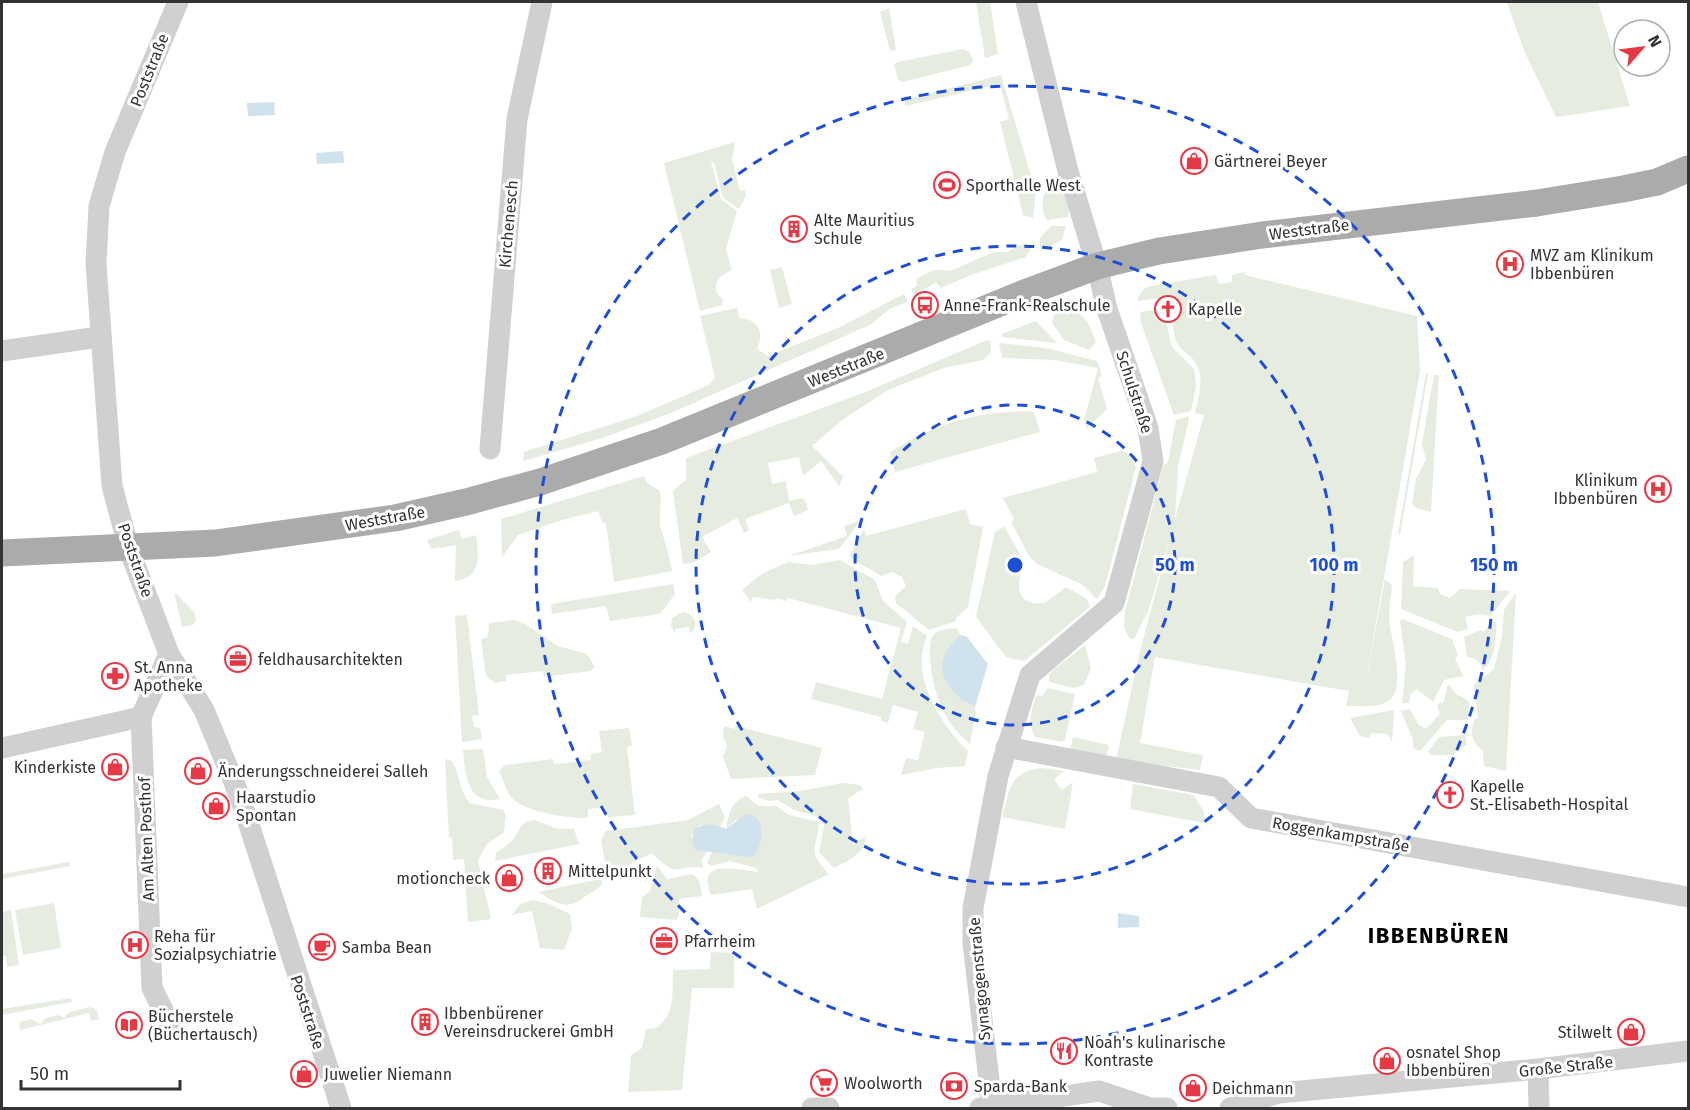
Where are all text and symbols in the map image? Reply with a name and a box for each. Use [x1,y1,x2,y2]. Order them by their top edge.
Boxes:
north arrow [1612,18,1672,78]
street label: Poststraße [126,31,173,110]
text: N [1644,32,1666,50]
shop icon: Gärtnerei Beyer [1179,146,1209,176]
place label: Gärtnerei Beyer [1214,152,1328,171]
sports icon: Sporthalle West [932,170,962,200]
place label: Sporthalle West [966,176,1081,195]
street label: Kirchenesch [495,179,522,269]
place label: Alte Mauritius Schule [814,211,915,248]
building icon: Alte Mauritius Schule [779,214,809,244]
street label: Weststraße [1268,215,1350,244]
place label: MVZ am Klinikum Ibbenbüren [1530,246,1654,283]
hospital icon: MVZ am Klinikum Ibbenbüren [1495,249,1525,279]
bus stop icon: Anne-Frank-Realschule [910,290,940,320]
church icon: Kapelle [1153,294,1183,324]
place label: Anne-Frank-Realschule [944,296,1111,315]
place label: Kapelle [1188,300,1242,319]
street label: Weststraße [805,344,887,391]
street label: Schulstraße [1112,349,1157,436]
place label: Klinikum Ibbenbüren [1554,471,1638,508]
hospital icon: Klinikum Ibbenbüren [1643,474,1673,504]
street label: Weststraße [344,502,427,535]
street label: Poststraße [114,521,157,600]
text: 50 m [1155,554,1195,576]
text: 100 m [1310,554,1358,576]
text: 150 m [1470,554,1518,576]
centre of rings [1005,555,1025,575]
office icon: feldhausarchitekten [223,644,253,674]
place label: feldhausarchitekten [258,650,403,669]
place label: St. Anna Apotheke [134,658,203,695]
pharmacy icon: St. Anna Apotheke [100,661,130,691]
shop icon: Kinderkiste [100,752,130,782]
shop icon: Änderungsschneiderei Salleh [183,756,213,786]
place label: Kinderkiste [14,758,96,777]
place label: Änderungsschneiderei Salleh [218,762,428,781]
street label: Am Alten Posthof [135,775,158,901]
place label: Kapelle St.-Elisabeth-Hospital [1470,777,1628,814]
church icon: Kapelle St.-Elisabeth-Hospital [1435,780,1465,810]
place label: Haarstudio Spontan [236,788,316,825]
shop icon: Haarstudio Spontan [201,791,231,821]
street label: Roggenkampstraße [1271,813,1411,856]
building icon: Mittelpunkt [533,856,563,886]
place label: Mittelpunkt [568,862,652,881]
shop icon: motioncheck [494,863,524,893]
place label: motioncheck [396,869,491,888]
street label: Synagogenstraße [965,917,994,1041]
district label: IBBENBÜREN [1368,922,1510,949]
office icon: Pfarrheim [649,926,679,956]
place label: Reha für Sozialpsychiatrie [154,927,277,964]
hospital icon: Reha für Sozialpsychiatrie [120,930,150,960]
cafe icon: Samba Bean [307,932,337,962]
place label: Pfarrheim [684,932,756,951]
place label: Samba Bean [342,938,432,957]
street label: Poststraße [287,973,328,1052]
place label: Ibbenbürener Vereinsdruckerei GmbH [444,1004,614,1041]
place label: Bücherstele (Büchertausch) [148,1007,258,1044]
building icon: Ibbenbürener Vereinsdruckerei GmbH [410,1007,440,1037]
library icon: Bücherstele (Büchertausch) [114,1010,144,1040]
shop icon: Stilwelt [1616,1017,1646,1047]
place label: Stilwelt [1558,1023,1612,1042]
place label: Noah's kulinarische Kontraste [1084,1033,1226,1070]
restaurant icon: Noah's kulinarische Kontraste [1049,1036,1079,1066]
place label: osnatel Shop Ibbenbüren [1406,1043,1501,1080]
shop icon: osnatel Shop Ibbenbüren [1372,1046,1402,1076]
street label: Große Straße [1518,1052,1614,1081]
scale bar [21,1053,180,1091]
shop icon: Juwelier Niemann [289,1059,319,1089]
text: 50 m [30,1063,69,1085]
place label: Juwelier Niemann [324,1065,452,1084]
supermarket icon: Woolworth [809,1068,839,1098]
bank icon: Sparda-Bank [939,1071,969,1101]
shop icon: Deichmann [1178,1073,1208,1103]
place label: Woolworth [844,1074,923,1093]
place label: Sparda-Bank [974,1077,1068,1096]
place label: Deichmann [1212,1079,1294,1098]

